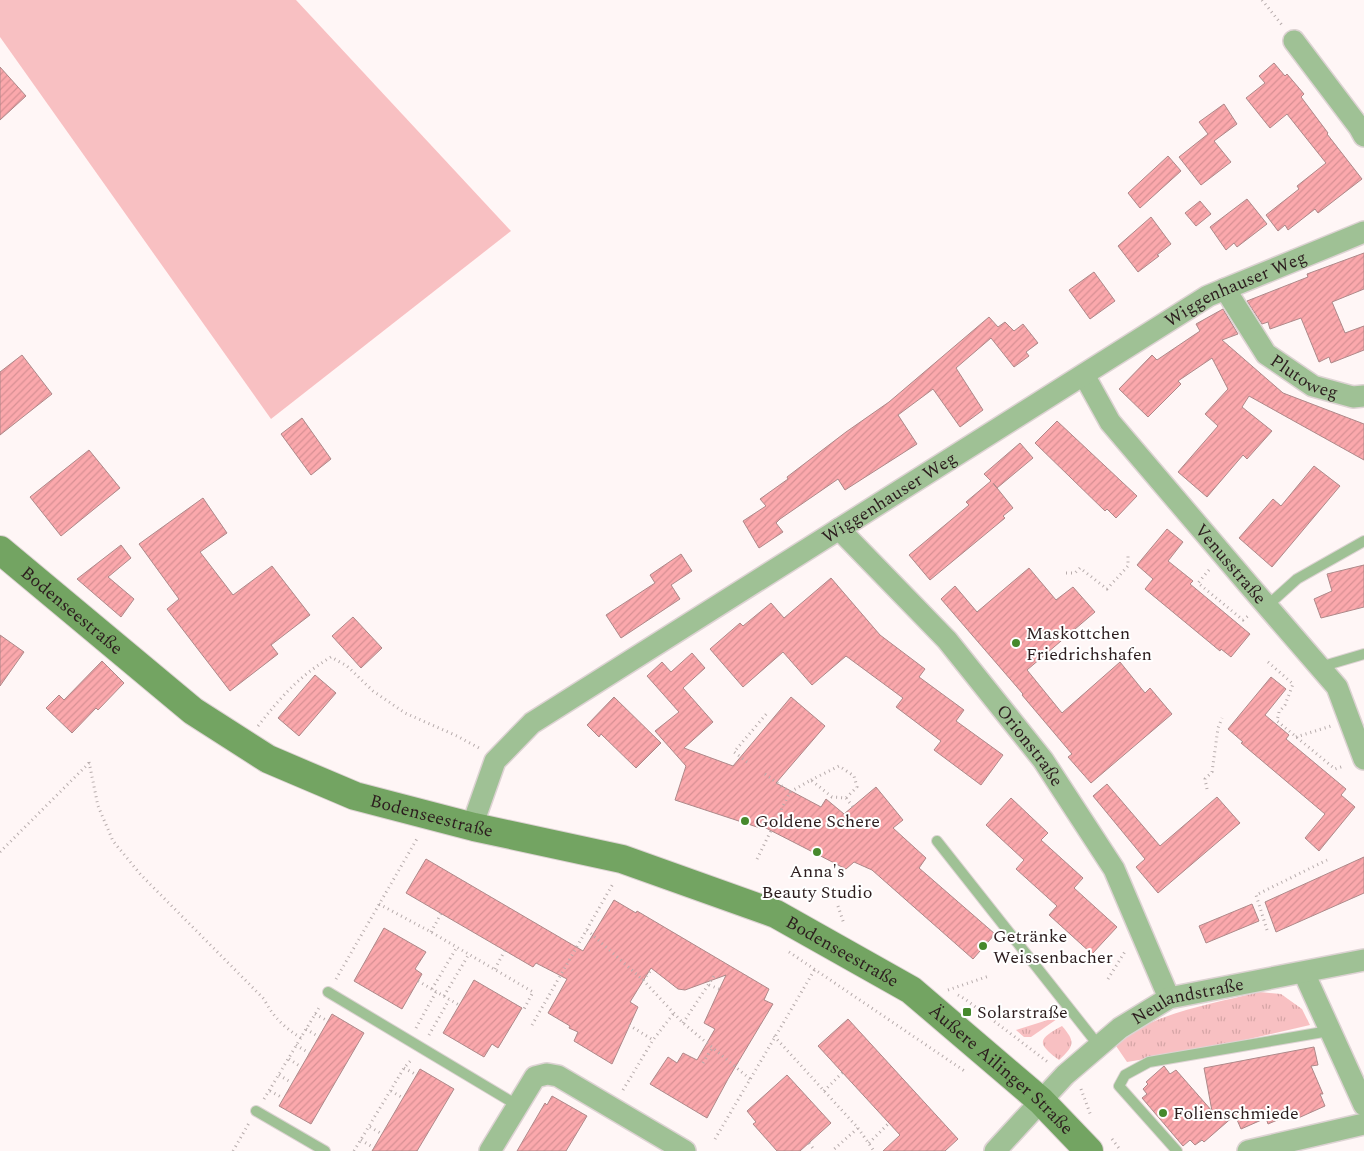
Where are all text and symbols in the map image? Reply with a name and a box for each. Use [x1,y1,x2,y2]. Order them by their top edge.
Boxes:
street label: Wiggenhauser Weg [1159,244,1311,334]
street label: Plutoweg [1264,348,1341,406]
street label: Wiggenhauser Weg [817,445,962,550]
street label: Venusstraße [1188,518,1273,611]
street label: Bodenseestraße [15,560,129,661]
place label: Maskottchen Friedrichshafen [1026,620,1152,668]
marker: Maskottchen Friedrichshafen [1010,637,1022,649]
street label: Orionstraße [989,699,1070,792]
street label: Bodenseestraße [367,787,496,845]
place label: Goldene Schere [755,808,880,835]
marker: Goldene Schere [739,815,751,827]
marker: Anna's Beauty Studio [811,846,823,858]
place label: Anna's Beauty Studio [762,858,872,906]
street label: Bodenseestraße [781,909,904,995]
place label: Getränke Weissenbacher [993,923,1113,971]
marker: Getränke Weissenbacher [977,940,989,952]
street label: Neulandstraße [1126,971,1246,1032]
street label: Äußere Ailinger Straße [923,998,1080,1141]
place label: Solarstraße [977,999,1068,1026]
marker: Solarstraße [961,1006,973,1018]
place label: Folienschmiede [1173,1100,1299,1127]
marker: Folienschmiede [1157,1107,1169,1119]

